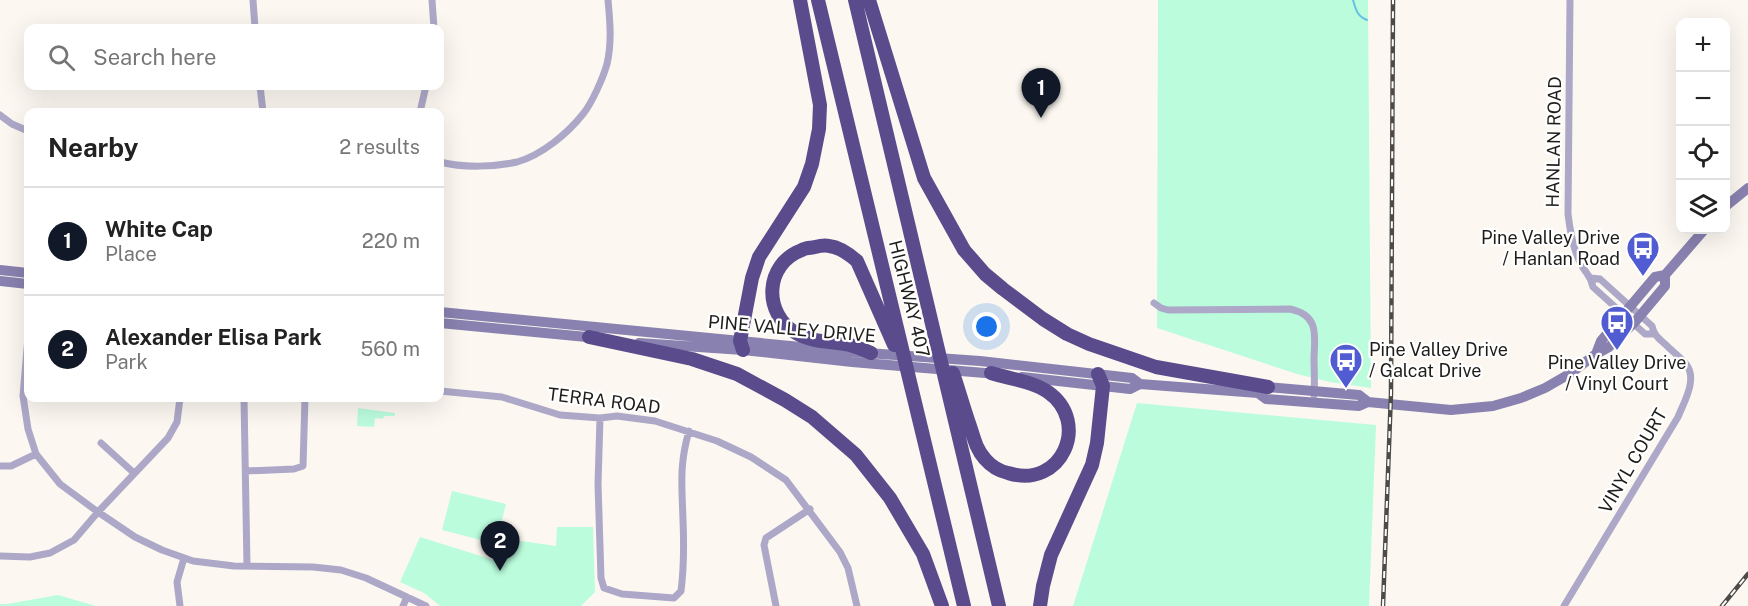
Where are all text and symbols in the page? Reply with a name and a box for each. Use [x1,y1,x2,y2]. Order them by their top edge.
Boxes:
map controls [1676,18,1730,234]
button: + [1676,18,1730,72]
search box [24,24,444,90]
icon: search [45,41,78,74]
text: Search here [93,44,217,70]
pin: 1 [1022,68,1060,118]
button: − [1676,72,1730,126]
street label: HANLAN ROAD [1542,76,1565,208]
button: locate [1676,126,1730,180]
text: Nearby [48,132,138,163]
text: 2 results [339,135,420,159]
button: layers [1676,180,1730,234]
text: White Cap [105,216,213,242]
place label: Pine Valley Drive / Hanlan Road [1481,227,1620,269]
text: 1 [63,229,72,253]
text: 220 m [362,229,420,253]
bus stop icon: Pine Valley Drive / Hanlan Road [1625,230,1661,277]
street label: HIGHWAY 407 [885,238,934,360]
text: Place [105,242,157,266]
bus stop icon: Pine Valley Drive / Vinyl Court [1599,304,1635,351]
street label: PINE VALLEY DRIVE [707,311,877,346]
your location [972,312,1001,341]
text: Alexander Elisa Park [105,324,322,350]
text: 2 [61,337,74,361]
text: 560 m [360,337,420,361]
place label: Pine Valley Drive / Galcat Drive [1369,339,1508,381]
bus stop icon: Pine Valley Drive / Galcat Drive [1328,342,1364,389]
text: Park [105,350,148,374]
place label: Pine Valley Drive / Vinyl Court [1548,352,1687,394]
street label: TERRA ROAD [547,383,662,418]
street label: VINYL COURT [1594,405,1671,517]
pin: 2 [480,522,520,571]

